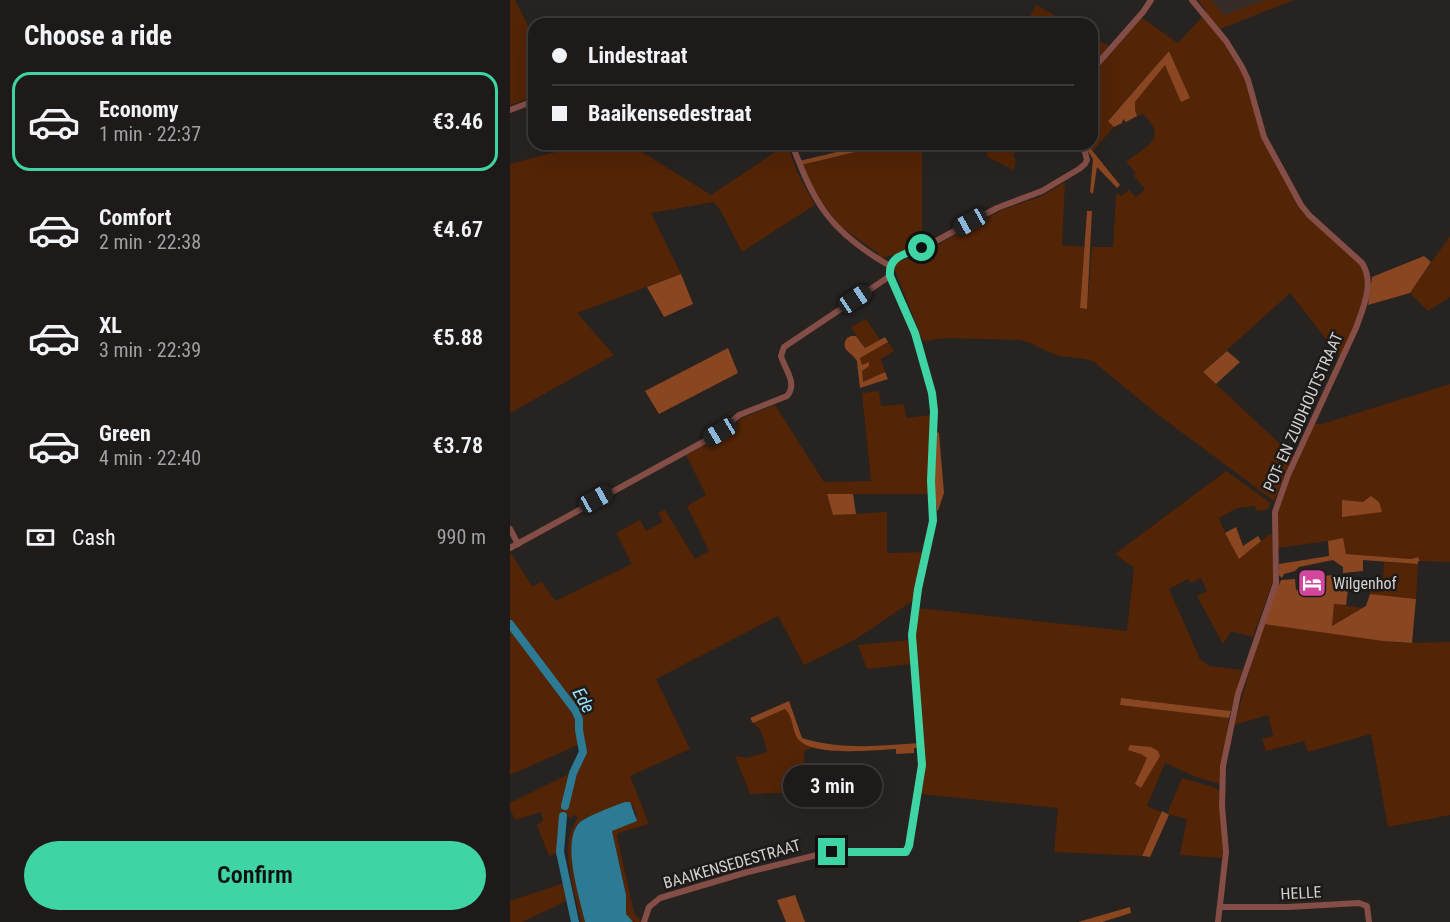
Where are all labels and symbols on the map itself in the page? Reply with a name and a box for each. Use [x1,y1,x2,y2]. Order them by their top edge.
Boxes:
car [950,205,990,239]
route start [908,234,935,261]
car [835,281,875,317]
street label: POT- EN ZUIDHOUTSTRAAT [1259,330,1347,494]
car [700,415,740,449]
car [576,482,616,516]
hotel icon: Wilgenhof [1296,567,1328,599]
place label: Wilgenhof [1333,574,1397,593]
water label: Ede [569,684,599,716]
callout: 3 min [782,765,882,807]
street label: BAAIKENSEDESTRAAT [661,835,803,893]
route end [818,838,845,865]
street label: HELLE [1280,882,1322,904]

